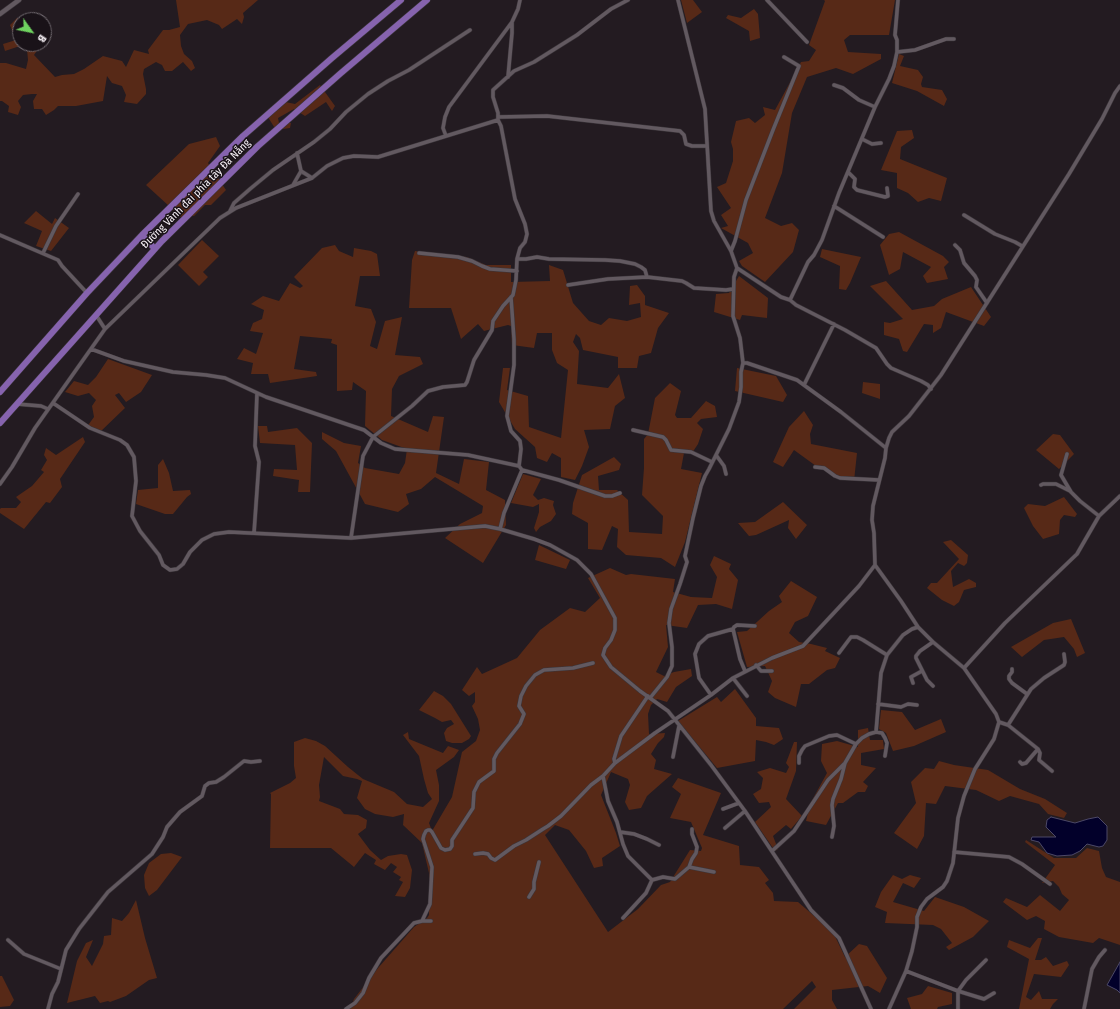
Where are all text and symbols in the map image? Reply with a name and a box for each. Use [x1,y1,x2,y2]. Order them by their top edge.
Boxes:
north arrow [12,12,52,52]
text: B [35,32,49,44]
street label: Đường Vành đai phía tây Đà Nẵng [139,137,253,251]

